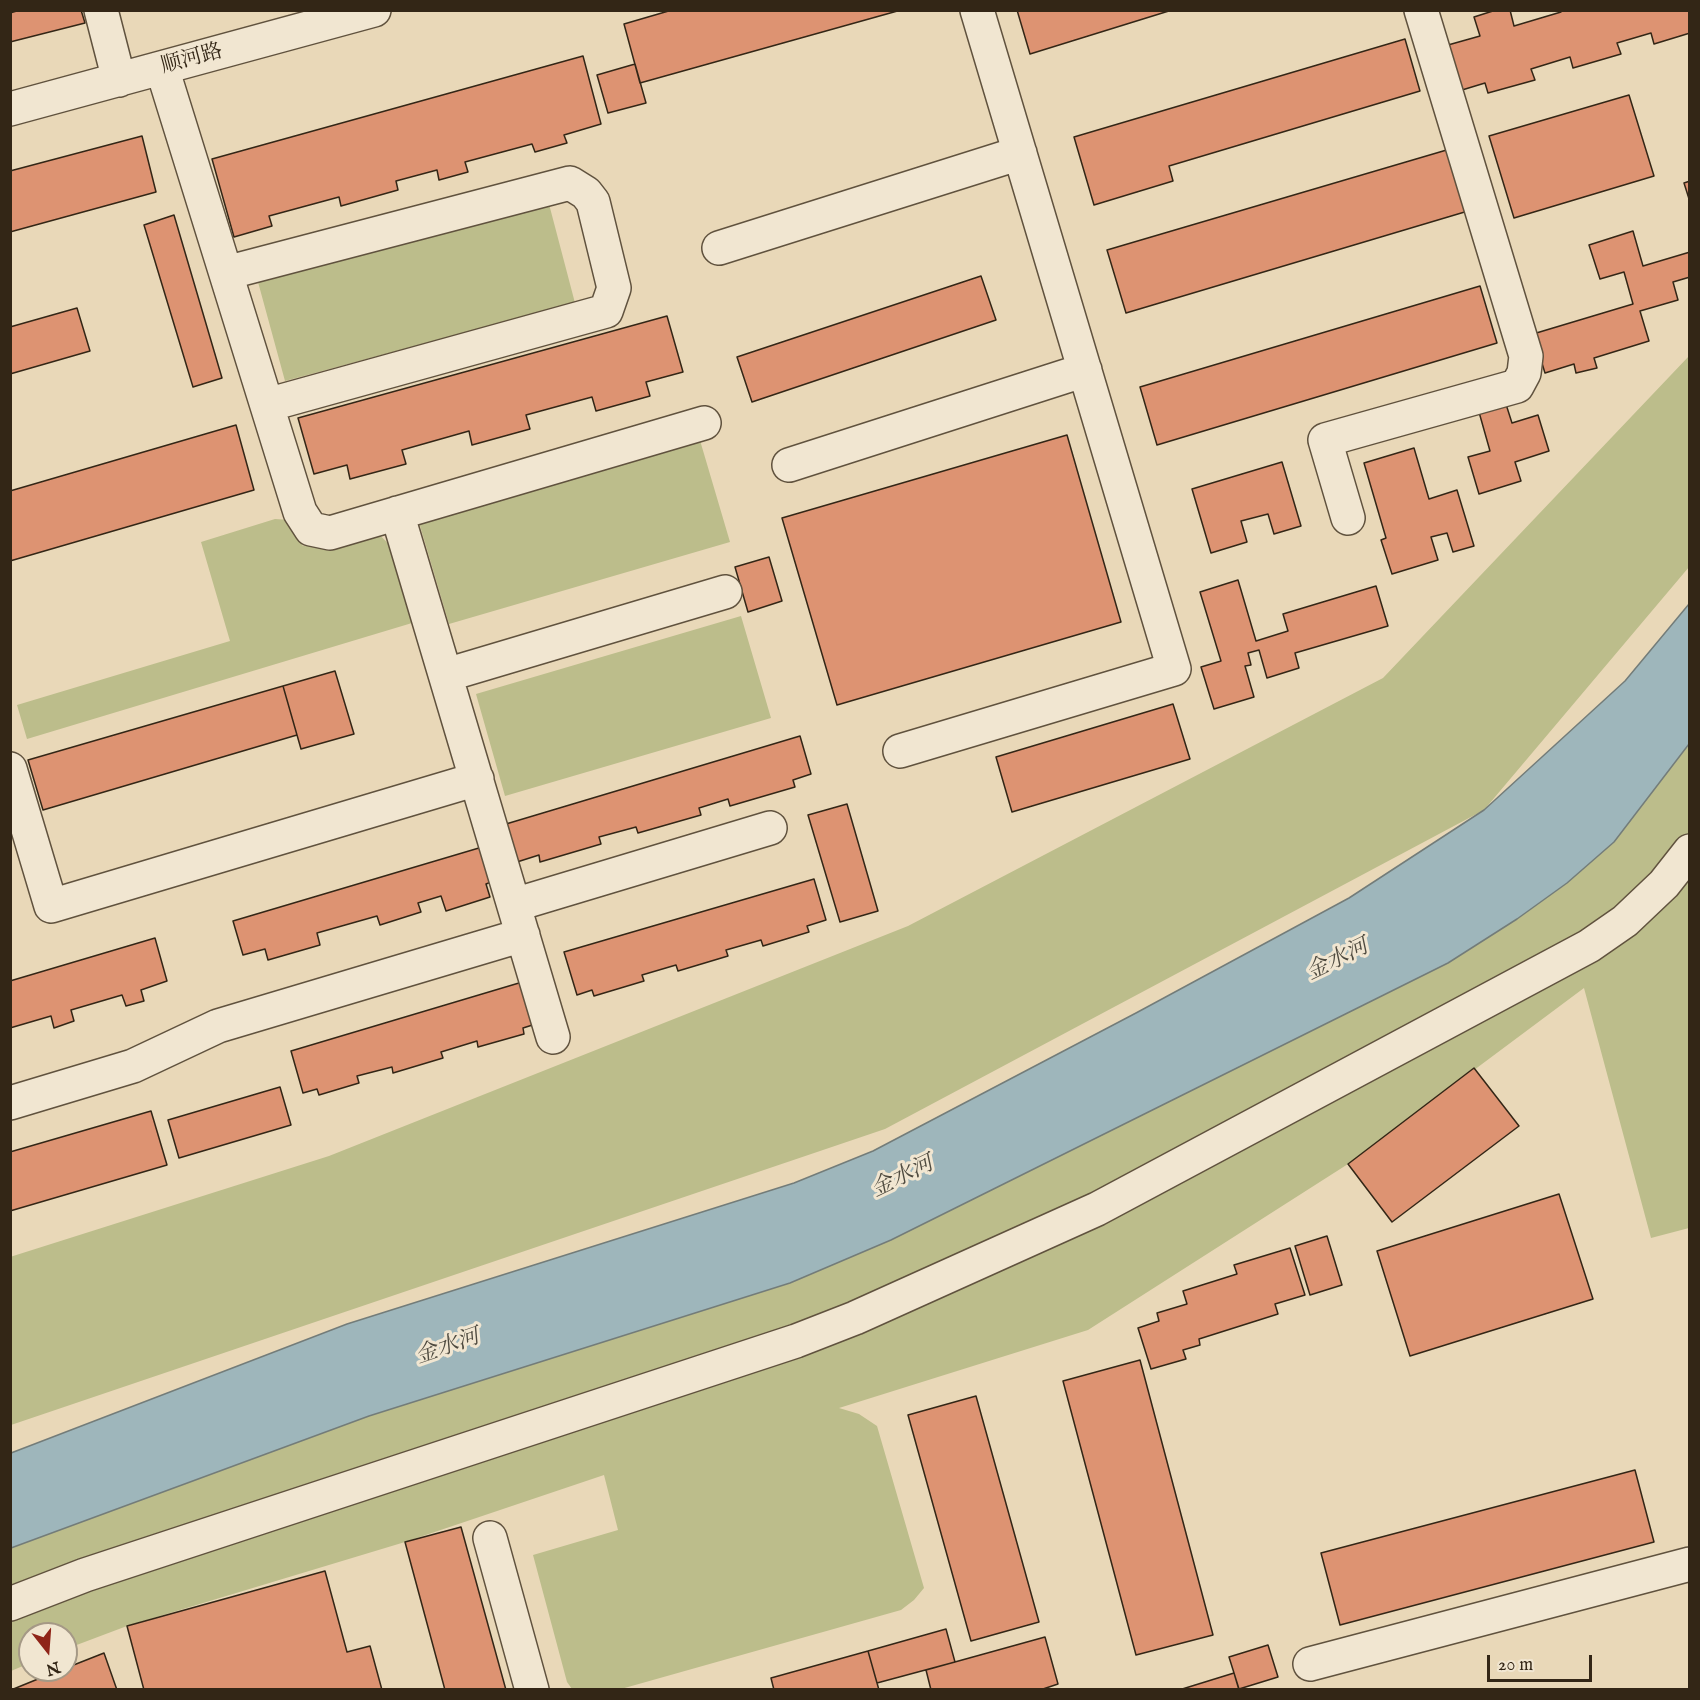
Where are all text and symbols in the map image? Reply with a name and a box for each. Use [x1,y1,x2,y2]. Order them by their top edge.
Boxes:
street label: 顺河路 [158,40,226,80]
water label: 金水河 [1303,935,1373,987]
water label: 金水河 [868,1152,938,1204]
water label: 金水河 [413,1325,483,1371]
north arrow [18,1622,78,1682]
scale bar [1490,1643,1595,1681]
text: 20 m [1498,1654,1533,1677]
text: N [43,1656,62,1679]

